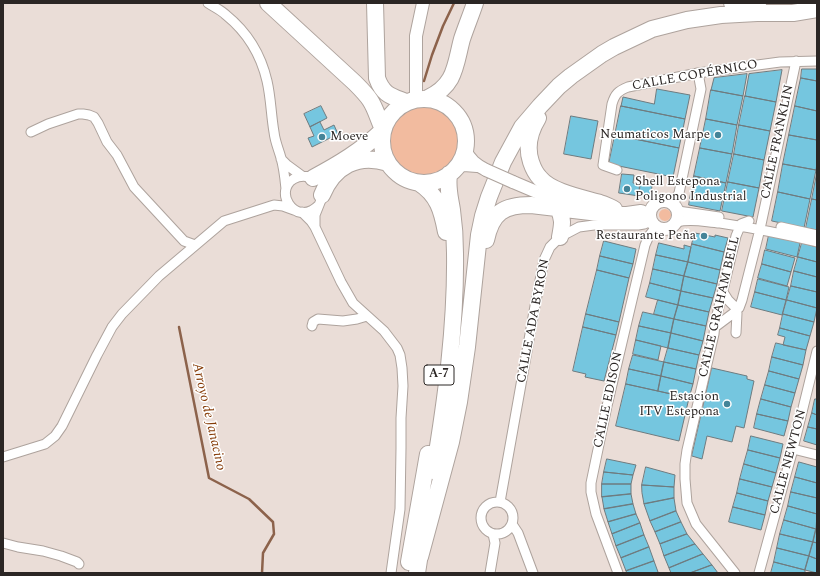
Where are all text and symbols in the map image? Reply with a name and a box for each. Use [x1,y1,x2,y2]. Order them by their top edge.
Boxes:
street label: CALLE COPÉRNICO [631,57,759,95]
street label: CALLE FRANKLIN [758,84,798,200]
place label: Neumaticos Marpe [600,127,710,143]
place label: Moeve [330,129,368,145]
marker: Neumaticos Marpe [713,130,723,140]
marker: Moeve [317,132,327,142]
place label: Shell Estepona Poligono Industrial [635,174,747,205]
marker: Shell Estepona Poligono Industrial [622,184,632,194]
place label: Restaurante Peña [596,228,696,244]
marker: Restaurante Peña [699,231,709,241]
street label: CALLE GRAHAM BELL [696,235,744,379]
street label: CALLE ADA BYRON [514,258,554,384]
street label: CALLE EDISON [591,350,627,450]
water label: Arroyo de Janacino [187,362,229,472]
road number: A-7 [424,365,454,385]
place label: Estacion ITV Estepona [639,389,719,420]
marker: Estacion ITV Estepona [722,399,732,409]
street label: CALLE NEWTON [767,408,811,516]

